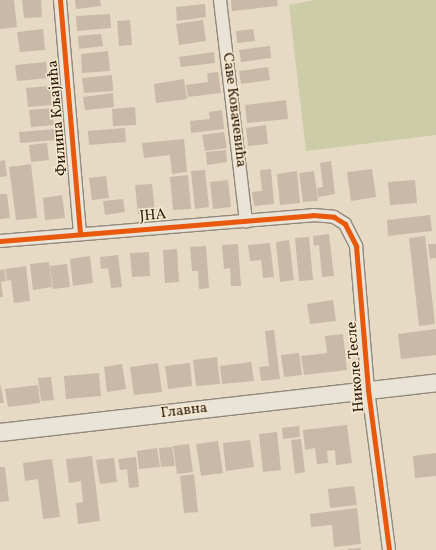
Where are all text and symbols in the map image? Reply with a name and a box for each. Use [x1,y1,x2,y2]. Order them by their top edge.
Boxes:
street label: Саве Ковачевића [218,52,250,168]
street label: Филипа Кљајића [44,59,72,177]
street label: ЈНА [139,206,167,226]
street label: Николе Тесле [343,321,369,413]
street label: Главна [160,399,208,423]

